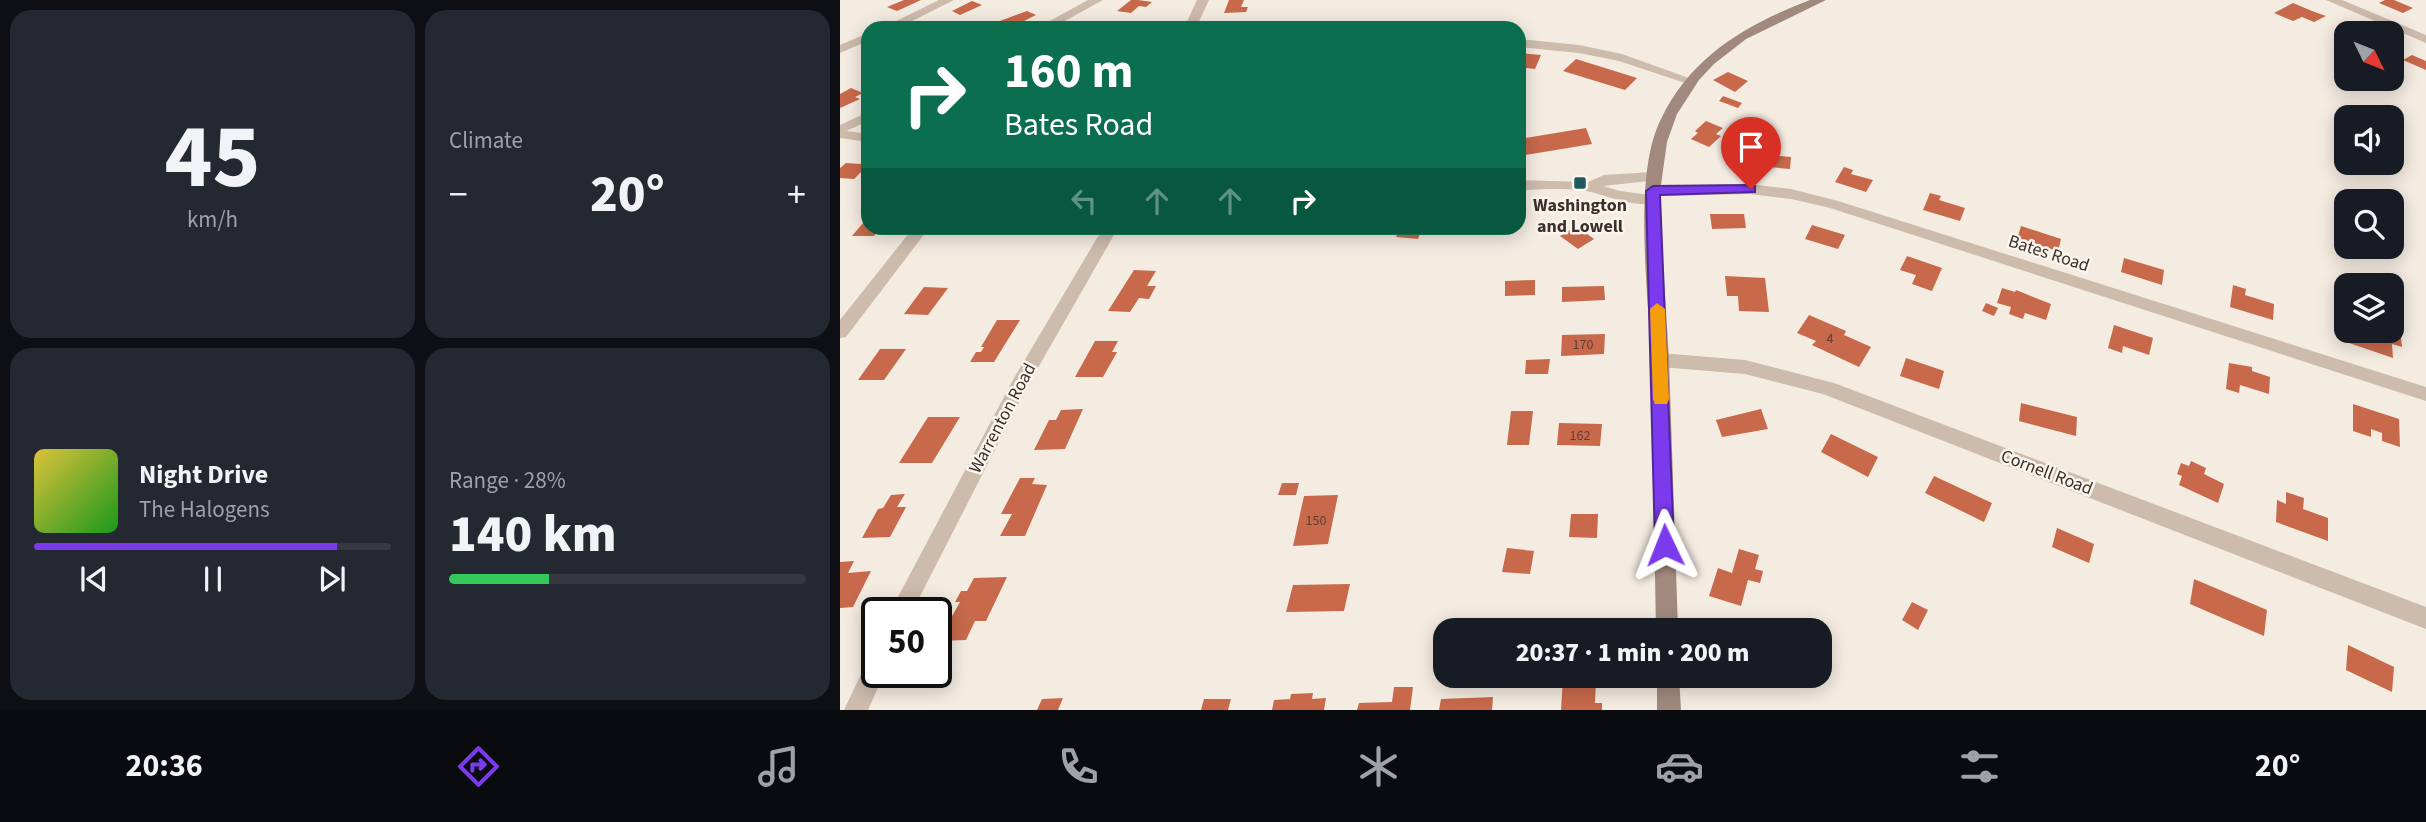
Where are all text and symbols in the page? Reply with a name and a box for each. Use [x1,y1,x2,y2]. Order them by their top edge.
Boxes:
north arrow [2334,21,2404,91]
map controls [2334,21,2404,343]
text: 160 m [1004,37,1133,107]
icon: right [889,49,980,140]
text: 45 [164,93,261,222]
text: Bates Road [1004,102,1153,148]
button: sound [2334,105,2404,175]
pin [1721,117,1781,189]
text: Climate [449,124,523,157]
icon: arrive [1732,128,1770,166]
text: 20° [590,158,665,232]
text: − [449,168,468,222]
text: + [787,168,806,222]
marker: Washington and Lowell [1572,175,1588,191]
icon: left [1065,182,1103,220]
icon: ahead [1138,182,1176,220]
icon: ahead [1211,182,1249,220]
icon: right [1284,182,1322,220]
button: search [2334,189,2404,259]
place label: Washington and Lowell [1533,193,1627,239]
text: km/h [187,203,238,236]
street label: Bates Road [2005,229,2093,278]
button: layers [2334,273,2404,343]
house number: 4 [1827,329,1834,349]
house number: 170 [1573,335,1593,355]
street label: Warrenton Road [963,359,1042,478]
house number: 162 [1570,426,1590,446]
street label: Cornell Road [1997,444,2096,501]
text: Night Drive [139,456,268,493]
text: Range · 28% [449,464,566,497]
text: The Halogens [139,493,270,526]
text: 140 km [449,498,617,572]
position arrow [1628,508,1702,582]
house number: 150 [1306,511,1326,531]
icon: previous [75,560,113,598]
icon: pause [194,560,232,598]
icon: next [313,560,351,598]
speed limit sign: 50 [861,597,952,688]
text: 20:37 · 1 min · 200 m [1516,634,1749,671]
icon: directions [454,742,503,791]
icon: music [754,742,803,791]
icon: phone [1054,742,1103,791]
icon: climate [1354,742,1403,791]
icon: car [1655,742,1704,791]
icon: filters [1955,742,2004,791]
text: 20:36 [126,743,203,789]
text: 20° [2255,743,2300,789]

